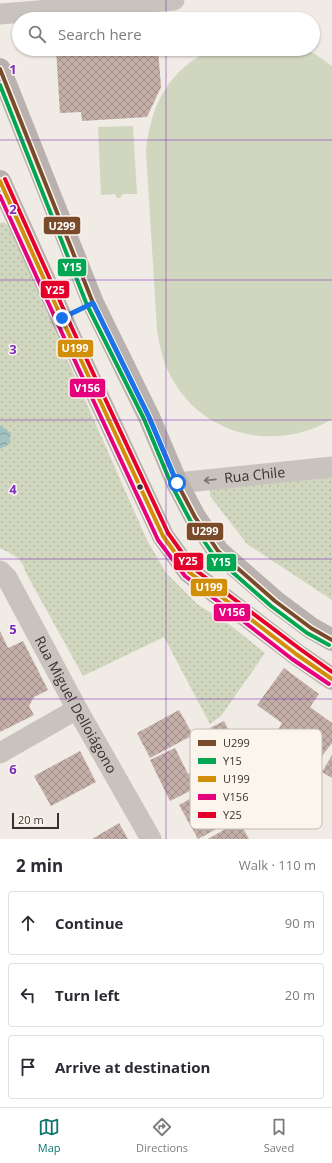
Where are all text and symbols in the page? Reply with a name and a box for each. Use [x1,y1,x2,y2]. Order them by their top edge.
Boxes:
search box [12,12,320,56]
icon: search [26,23,48,45]
text: Search here [58,24,142,44]
text: 1 [9,60,17,78]
text: 2 [9,200,17,218]
line badge: U299 [43,216,81,235]
text: U299 [48,218,76,233]
line badge: Y15 [57,258,87,277]
text: Y15 [62,259,82,274]
line badge: Y25 [40,280,70,299]
text: Y25 [45,282,65,297]
route end [53,309,71,327]
line badge: U199 [57,339,94,358]
text: 3 [9,340,17,358]
text: U199 [61,340,89,355]
line badge: V156 [69,378,106,398]
text: V156 [74,380,100,395]
street label: Rua Chile [223,462,286,487]
route start [168,474,186,492]
one-way arrow [204,476,217,483]
text: 4 [9,480,17,498]
unlabelled marker [135,482,145,492]
line badge: U299 [186,522,224,541]
text: U299 [191,523,219,538]
line badge: Y25 [173,552,204,571]
text: Y25 [178,553,198,568]
line badge: Y15 [206,553,237,572]
text: Y15 [211,554,231,569]
line badge: U199 [190,578,228,597]
text: U199 [195,579,223,594]
line badge: V156 [213,603,251,622]
text: V156 [219,604,245,619]
text: 5 [9,620,17,638]
street label: Rua Miguel Delloiágono [31,632,122,777]
legend [190,729,322,829]
text: U299 [223,735,250,750]
text: Y15 [223,753,242,768]
text: 6 [9,760,17,778]
text: U199 [223,771,250,786]
text: V156 [223,789,248,804]
text: Y25 [223,807,242,822]
scale bar [12,811,59,830]
text: 20 m [18,812,44,827]
text: 2 min [16,854,63,877]
text: Walk · 110 m [239,856,316,874]
icon: ahead [17,912,39,934]
text: Continue [55,913,123,933]
text: 90 m [285,914,315,932]
icon: left [17,984,39,1006]
text: Turn left [55,985,120,1005]
text: 20 m [285,986,315,1004]
icon: arrive [17,1056,39,1078]
text: Arrive at destination [55,1057,210,1077]
tab: Map [38,1116,61,1155]
tab: Directions [136,1116,188,1155]
tab: Saved [264,1116,294,1155]

